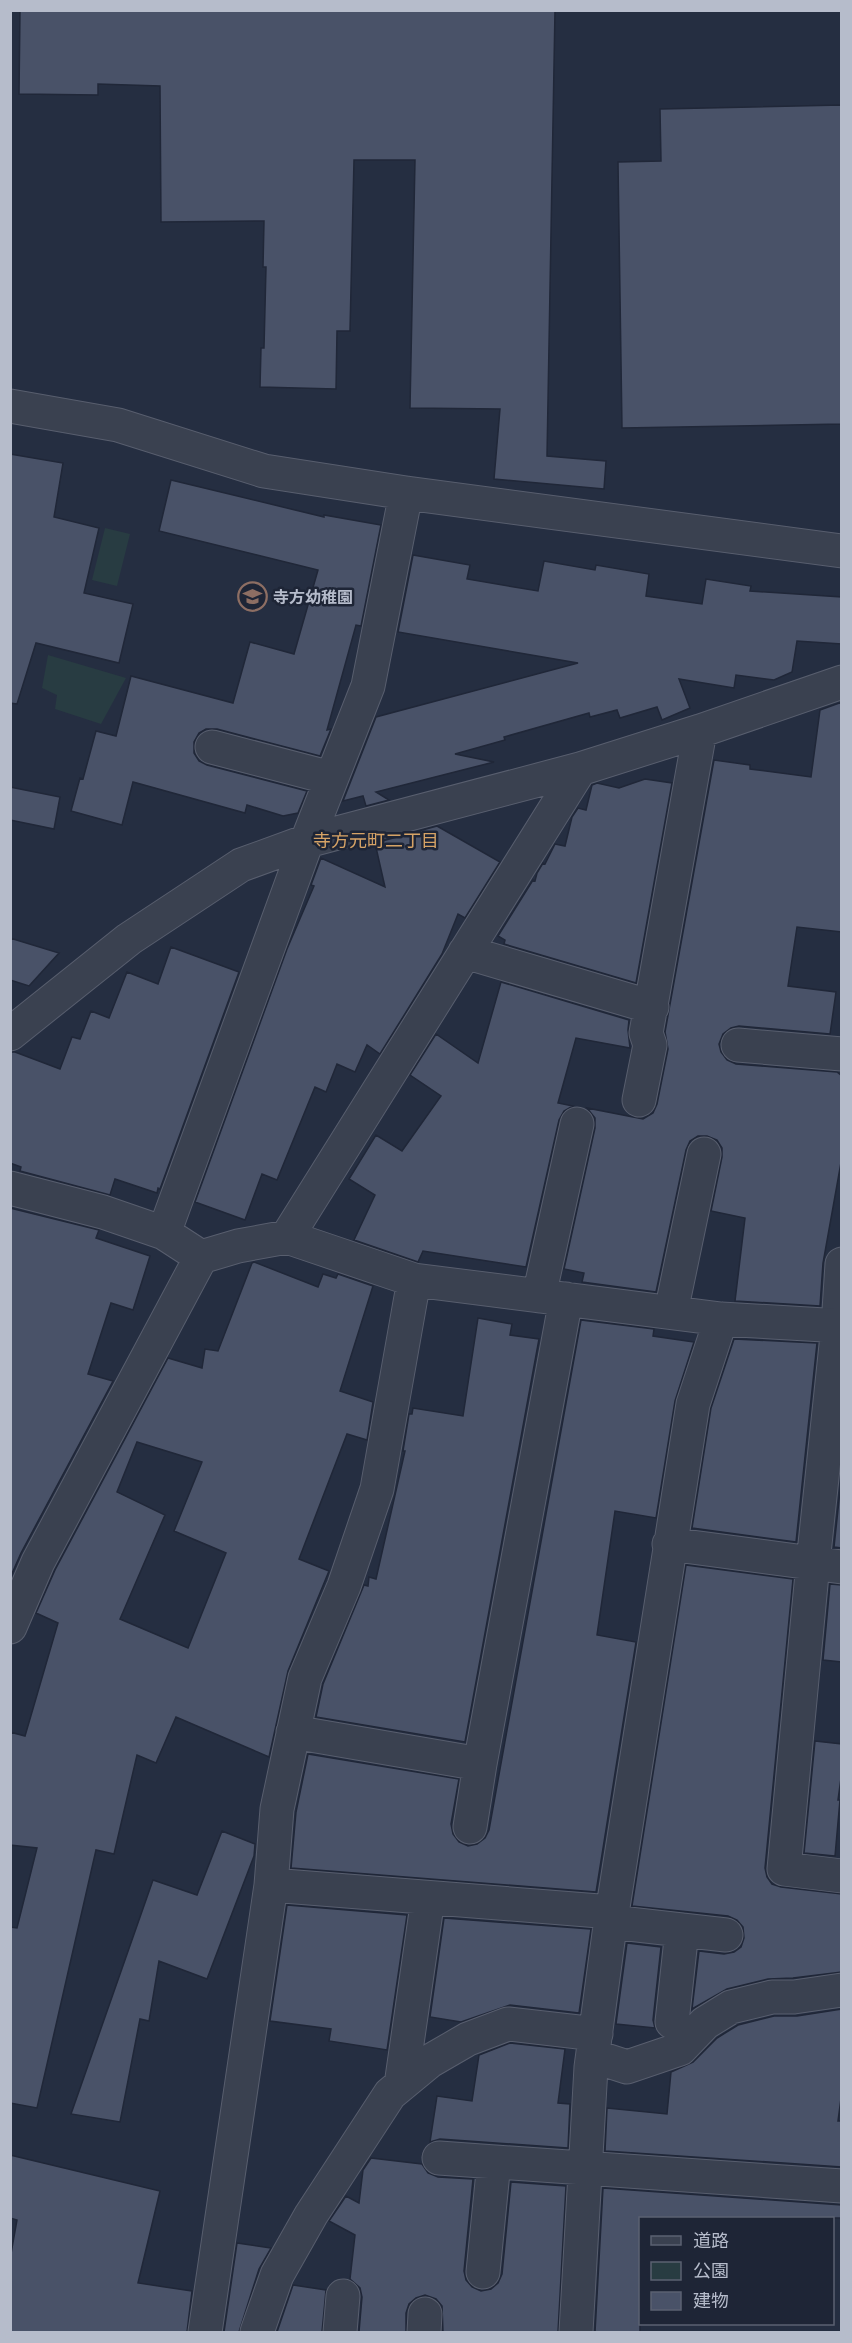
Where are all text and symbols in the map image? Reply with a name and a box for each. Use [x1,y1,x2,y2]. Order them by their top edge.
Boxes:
school or university icon: 寺方幼稚園 [236,581,268,613]
place label: 寺方幼稚園 [273,588,353,607]
district label: 寺方元町二丁目 [313,830,439,852]
legend [639,2217,834,2325]
text: 道路 [693,2230,729,2252]
text: 公園 [693,2260,729,2282]
text: 建物 [693,2290,729,2312]

